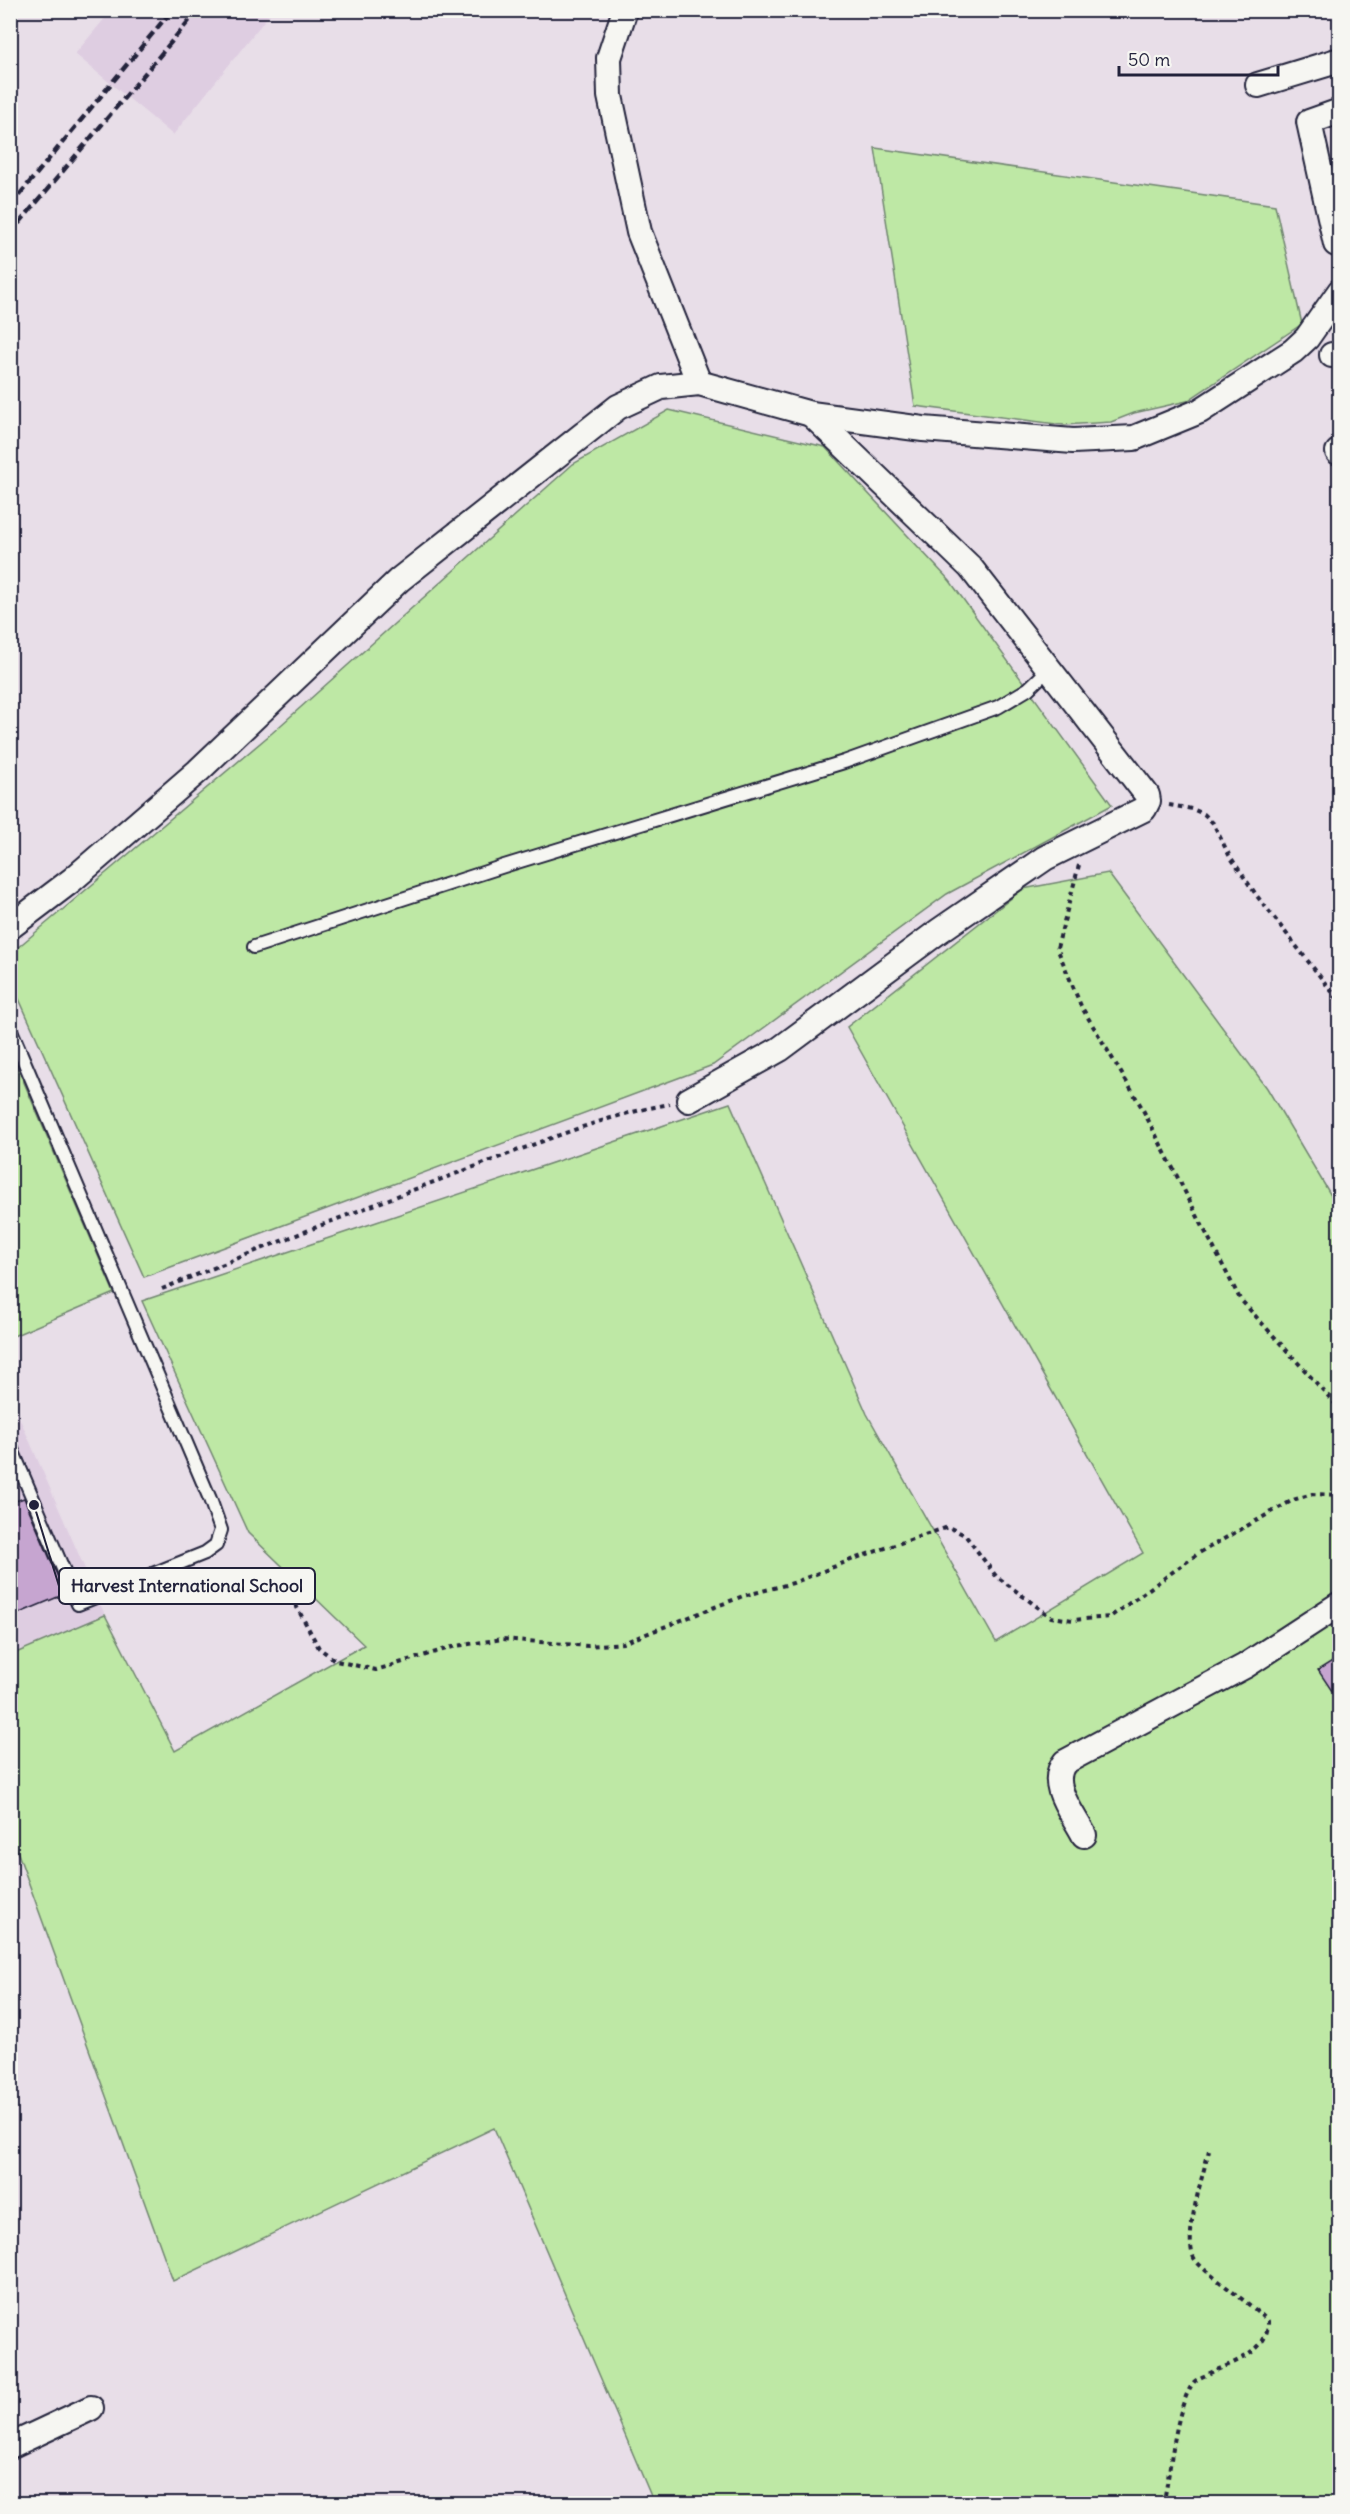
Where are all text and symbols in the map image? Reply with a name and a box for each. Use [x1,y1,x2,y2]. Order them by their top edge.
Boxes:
scale bar [1119,39,1278,77]
text: 50 m [1128,48,1170,71]
callout: Harvest International School [59,1568,315,1604]
text: Harvest International School [71,1574,303,1597]

